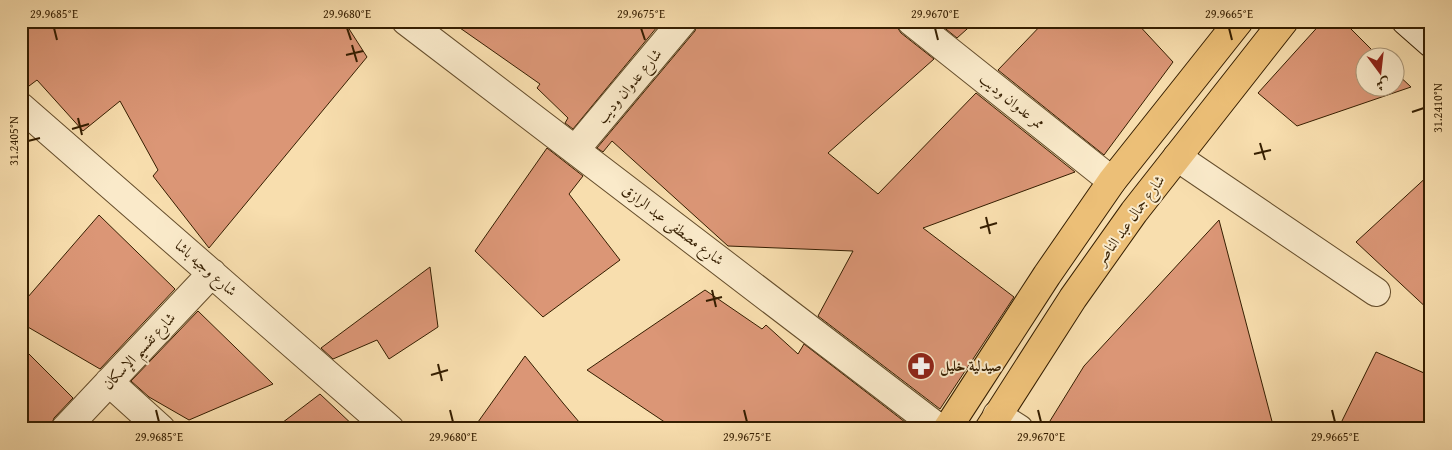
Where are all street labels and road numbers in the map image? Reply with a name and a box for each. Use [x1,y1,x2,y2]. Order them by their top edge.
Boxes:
street label: شارع عدوان وديب [591,44,669,130]
street label: ممر عدوان وديب [975,68,1049,133]
street label: شارع جمال عبد الناصر [1089,170,1172,272]
street label: شارع مصطفى عبد الرازق [616,179,729,272]
street label: شارع وجيه باشا [169,235,242,303]
street label: شارع تقسيم الإسكان [97,307,184,397]

